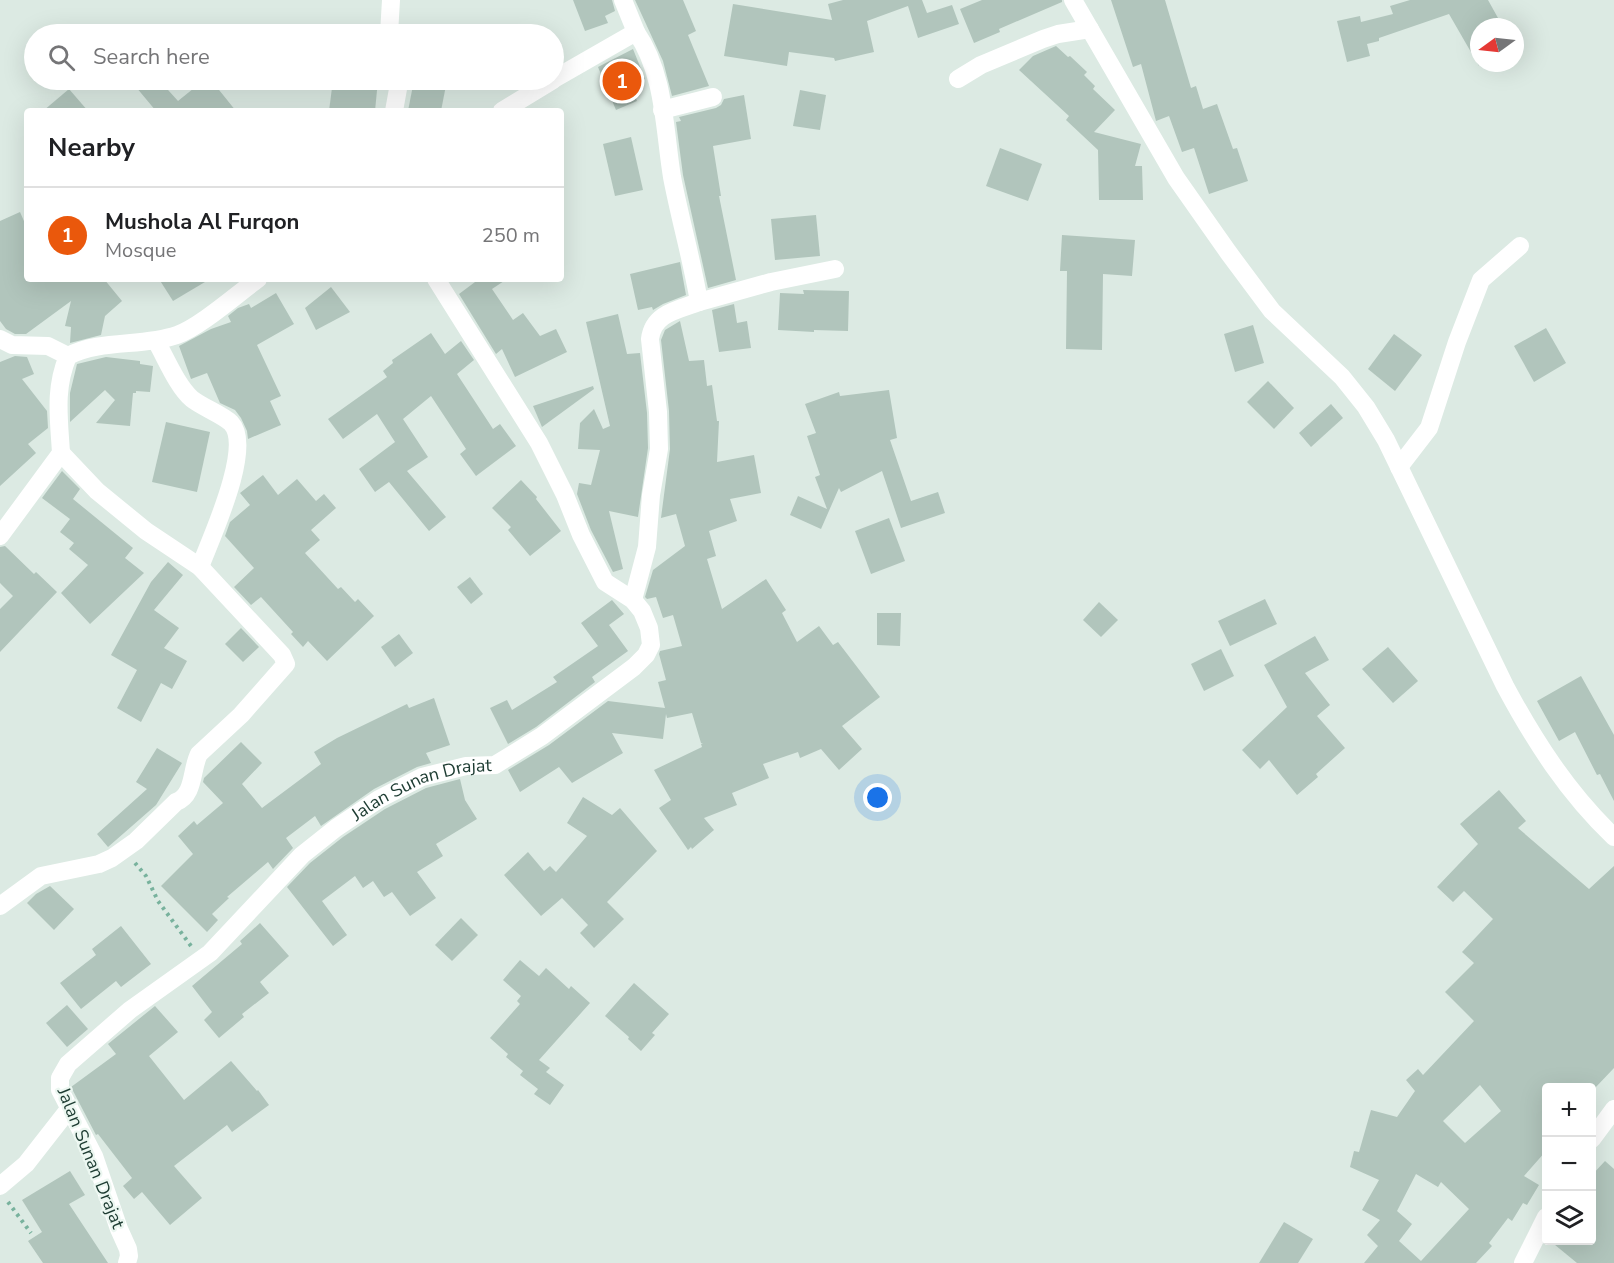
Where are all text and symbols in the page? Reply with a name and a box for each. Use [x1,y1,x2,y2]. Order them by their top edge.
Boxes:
north arrow [1470,18,1524,72]
search box [24,24,564,90]
icon: search [45,41,78,74]
text: Search here [93,42,210,72]
pin: 1 [602,58,642,104]
text: Nearby [48,130,135,165]
text: Mushola Al Furqon [105,207,299,237]
text: 1 [62,222,74,249]
text: 250 m [482,222,540,249]
text: Mosque [105,237,176,264]
street label: Jalan Sunan Drajat [346,753,493,827]
your location [863,783,892,812]
street label: Jalan Sunan Drajat [51,1083,131,1233]
map controls [1542,1083,1596,1245]
button: + [1542,1083,1596,1137]
button: − [1542,1137,1596,1191]
button: layers [1542,1191,1596,1245]

